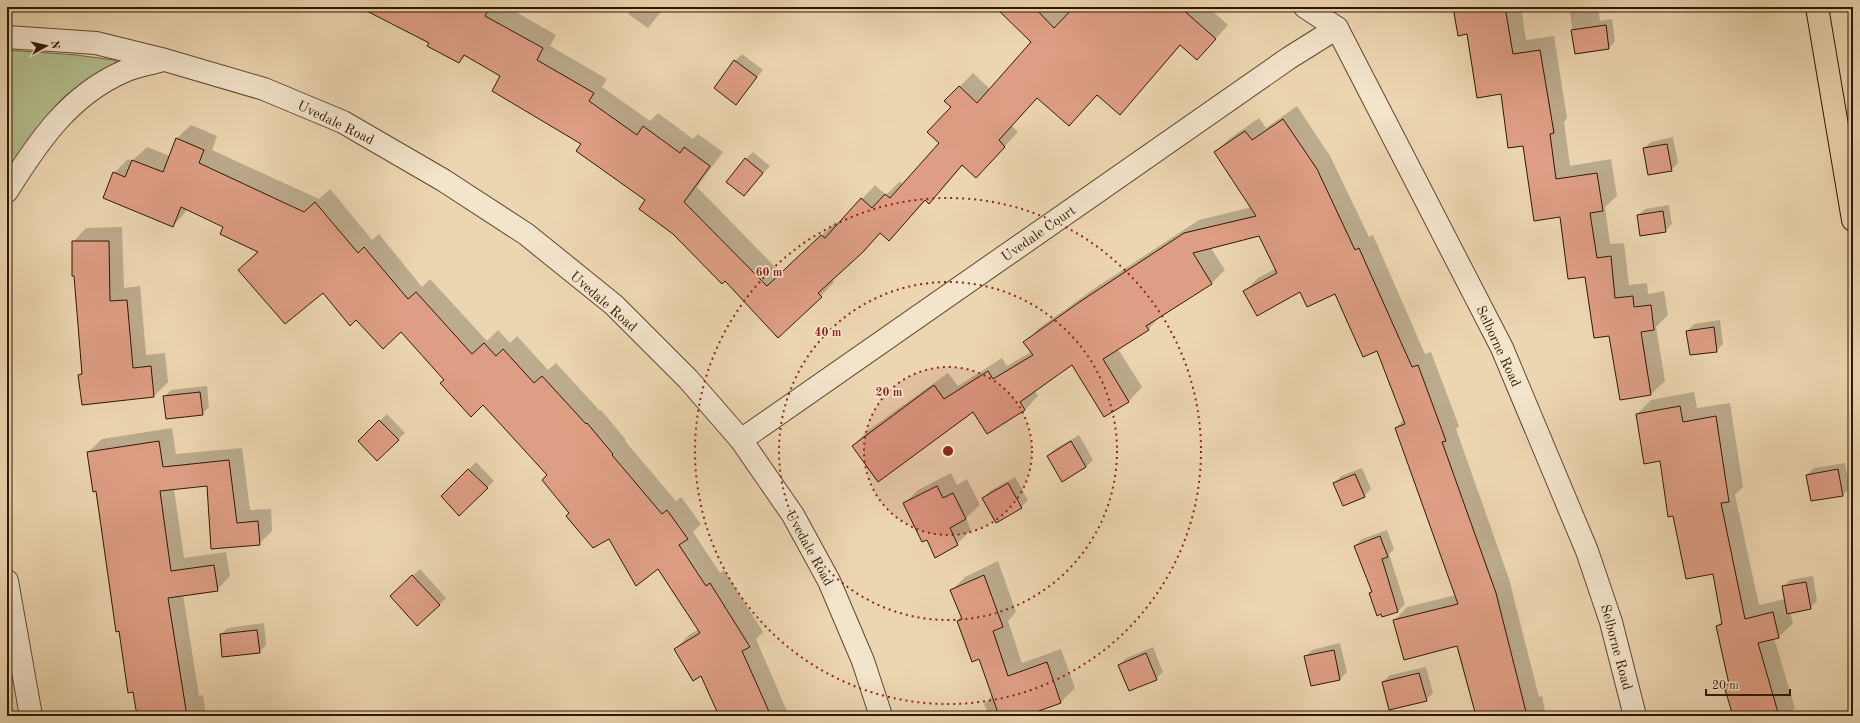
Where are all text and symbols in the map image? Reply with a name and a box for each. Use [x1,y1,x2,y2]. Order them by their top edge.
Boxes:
north arrow [26,26,66,66]
text: N [48,40,61,50]
street label: Uvedale Road [295,98,376,148]
street label: Uvedale Court [999,203,1078,264]
text: 60 m [756,267,783,279]
street label: Uvedale Road [567,269,640,334]
street label: Selborne Road [1473,304,1523,389]
text: 40 m [815,327,842,339]
text: 20 m [876,387,903,399]
centre of rings [941,444,955,458]
street label: Uvedale Road [783,509,836,588]
street label: Selborne Road [1598,603,1634,692]
scale bar [1706,671,1790,697]
text: 20 m [1712,680,1739,692]

